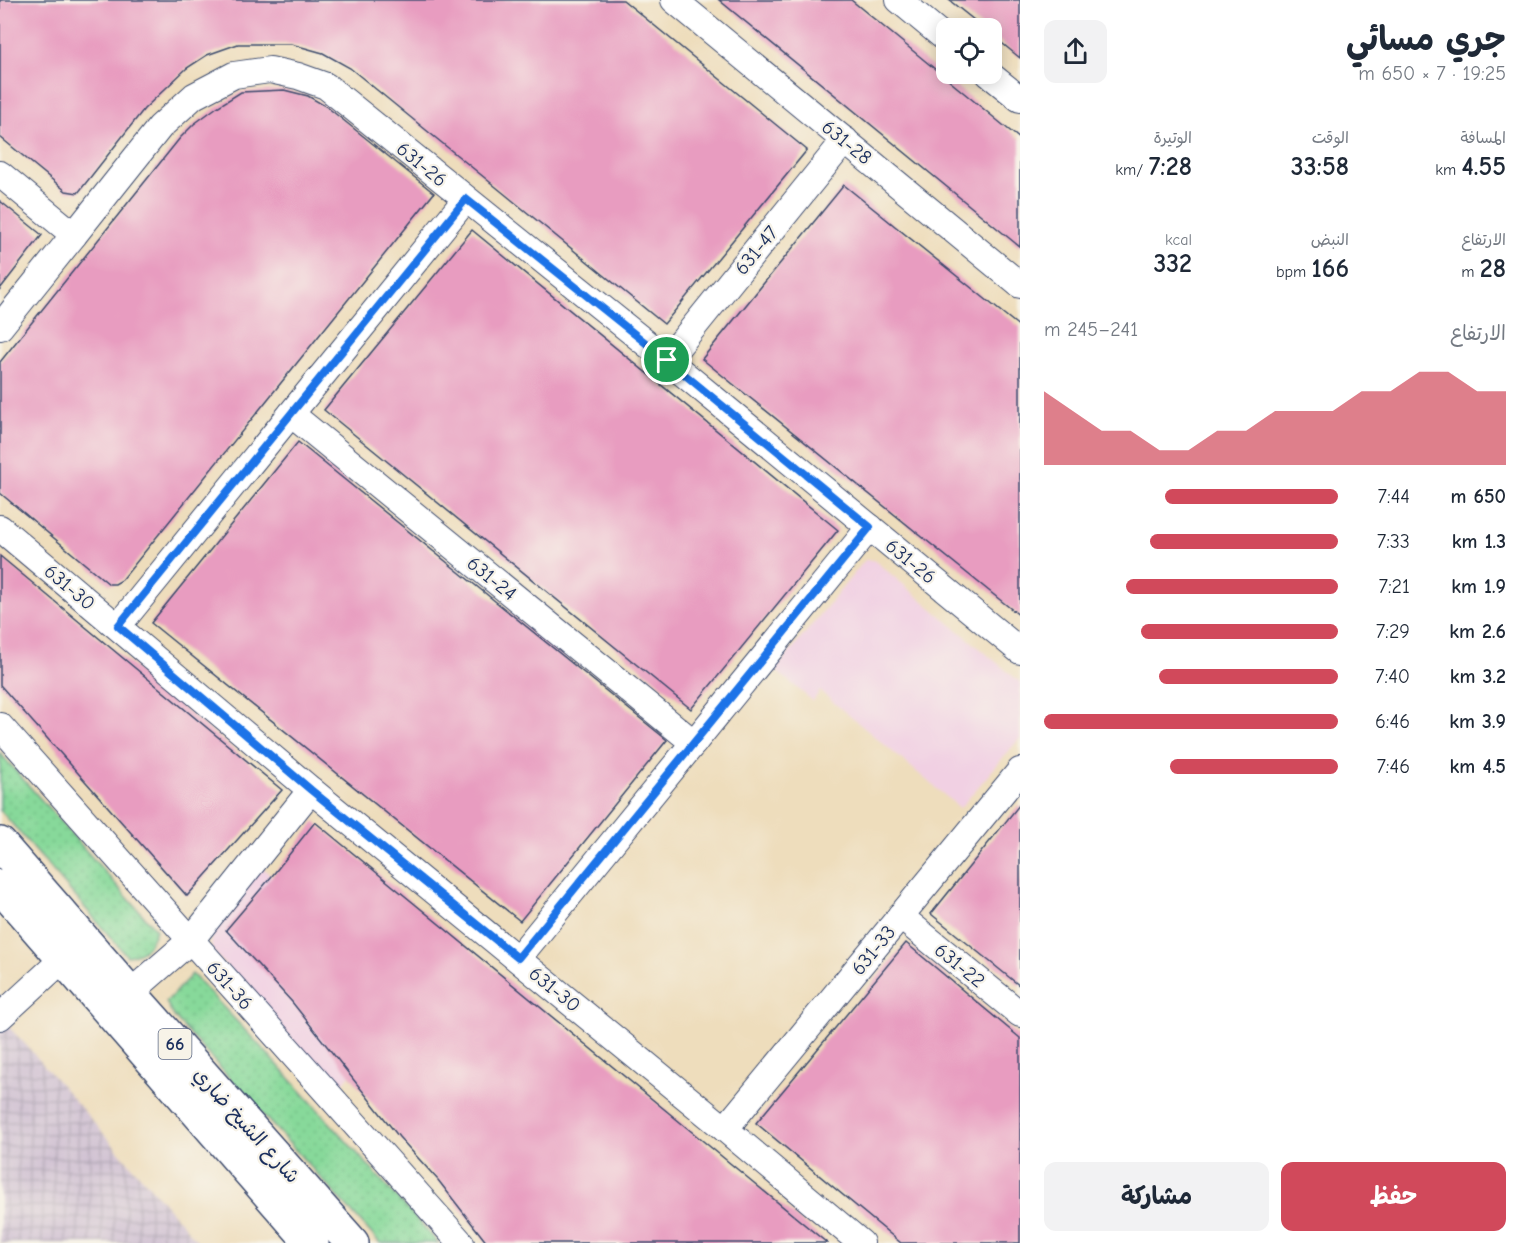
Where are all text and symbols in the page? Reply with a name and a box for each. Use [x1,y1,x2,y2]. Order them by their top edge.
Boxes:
map controls [936,18,1002,84]
button: locate [936,18,1002,84]
button: share [1044,20,1107,83]
text: جري مسائي [1346,20,1506,58]
text: 19:25 · 7 × 650 m [1358,62,1506,85]
street label: 631-28 [817,115,876,169]
text: الوتيرة [1153,129,1192,147]
text: الوقت [1312,129,1349,147]
text: المسافة [1460,129,1506,147]
street label: 631-26 [392,137,452,192]
text: 7:28 [1149,152,1192,182]
text: 33:58 [1291,152,1349,182]
text: 4.55 [1461,152,1506,182]
text: /km [1115,161,1149,179]
text: km [1435,161,1461,179]
street label: 631-47 [730,221,783,279]
text: kcal [1165,231,1192,249]
text: النبض [1311,231,1349,249]
text: الارتفاع [1461,231,1506,249]
text: 332 [1153,249,1192,279]
text: 166 [1312,254,1349,284]
text: 28 [1480,254,1506,284]
text: bpm [1276,263,1312,281]
text: m [1461,263,1480,281]
text: 241–245 m [1044,318,1138,341]
text: الارتفاع [1450,322,1506,345]
pin [641,334,692,385]
icon: arrive [650,343,683,376]
text: 7:44 [1378,485,1410,508]
text: 650 m [1450,485,1506,508]
text: 7:33 [1377,530,1410,553]
text: 1.3 km [1452,530,1506,553]
street label: 631-26 [881,534,941,589]
street label: 631-24 [462,552,521,605]
street label: 631-30 [40,560,100,615]
text: 7:21 [1379,575,1410,598]
text: 1.9 km [1451,575,1506,598]
text: 7:29 [1376,620,1410,643]
text: 2.6 km [1449,620,1506,643]
text: 7:40 [1375,665,1410,688]
text: 3.2 km [1450,665,1506,688]
text: 6:46 [1375,710,1410,733]
text: 3.9 km [1449,710,1506,733]
text: 7:46 [1376,755,1410,778]
text: 4.5 km [1450,755,1506,778]
street label: 631-33 [846,921,900,980]
street label: 631-22 [930,938,989,993]
street label: 631-36 [202,956,258,1015]
street label: 631-30 [524,962,585,1017]
road number: 66 [158,1029,192,1059]
street label: شارع الشيخ ضاري [187,1063,304,1190]
button: مشاركة [1044,1162,1269,1231]
button: حفظ [1281,1162,1506,1231]

